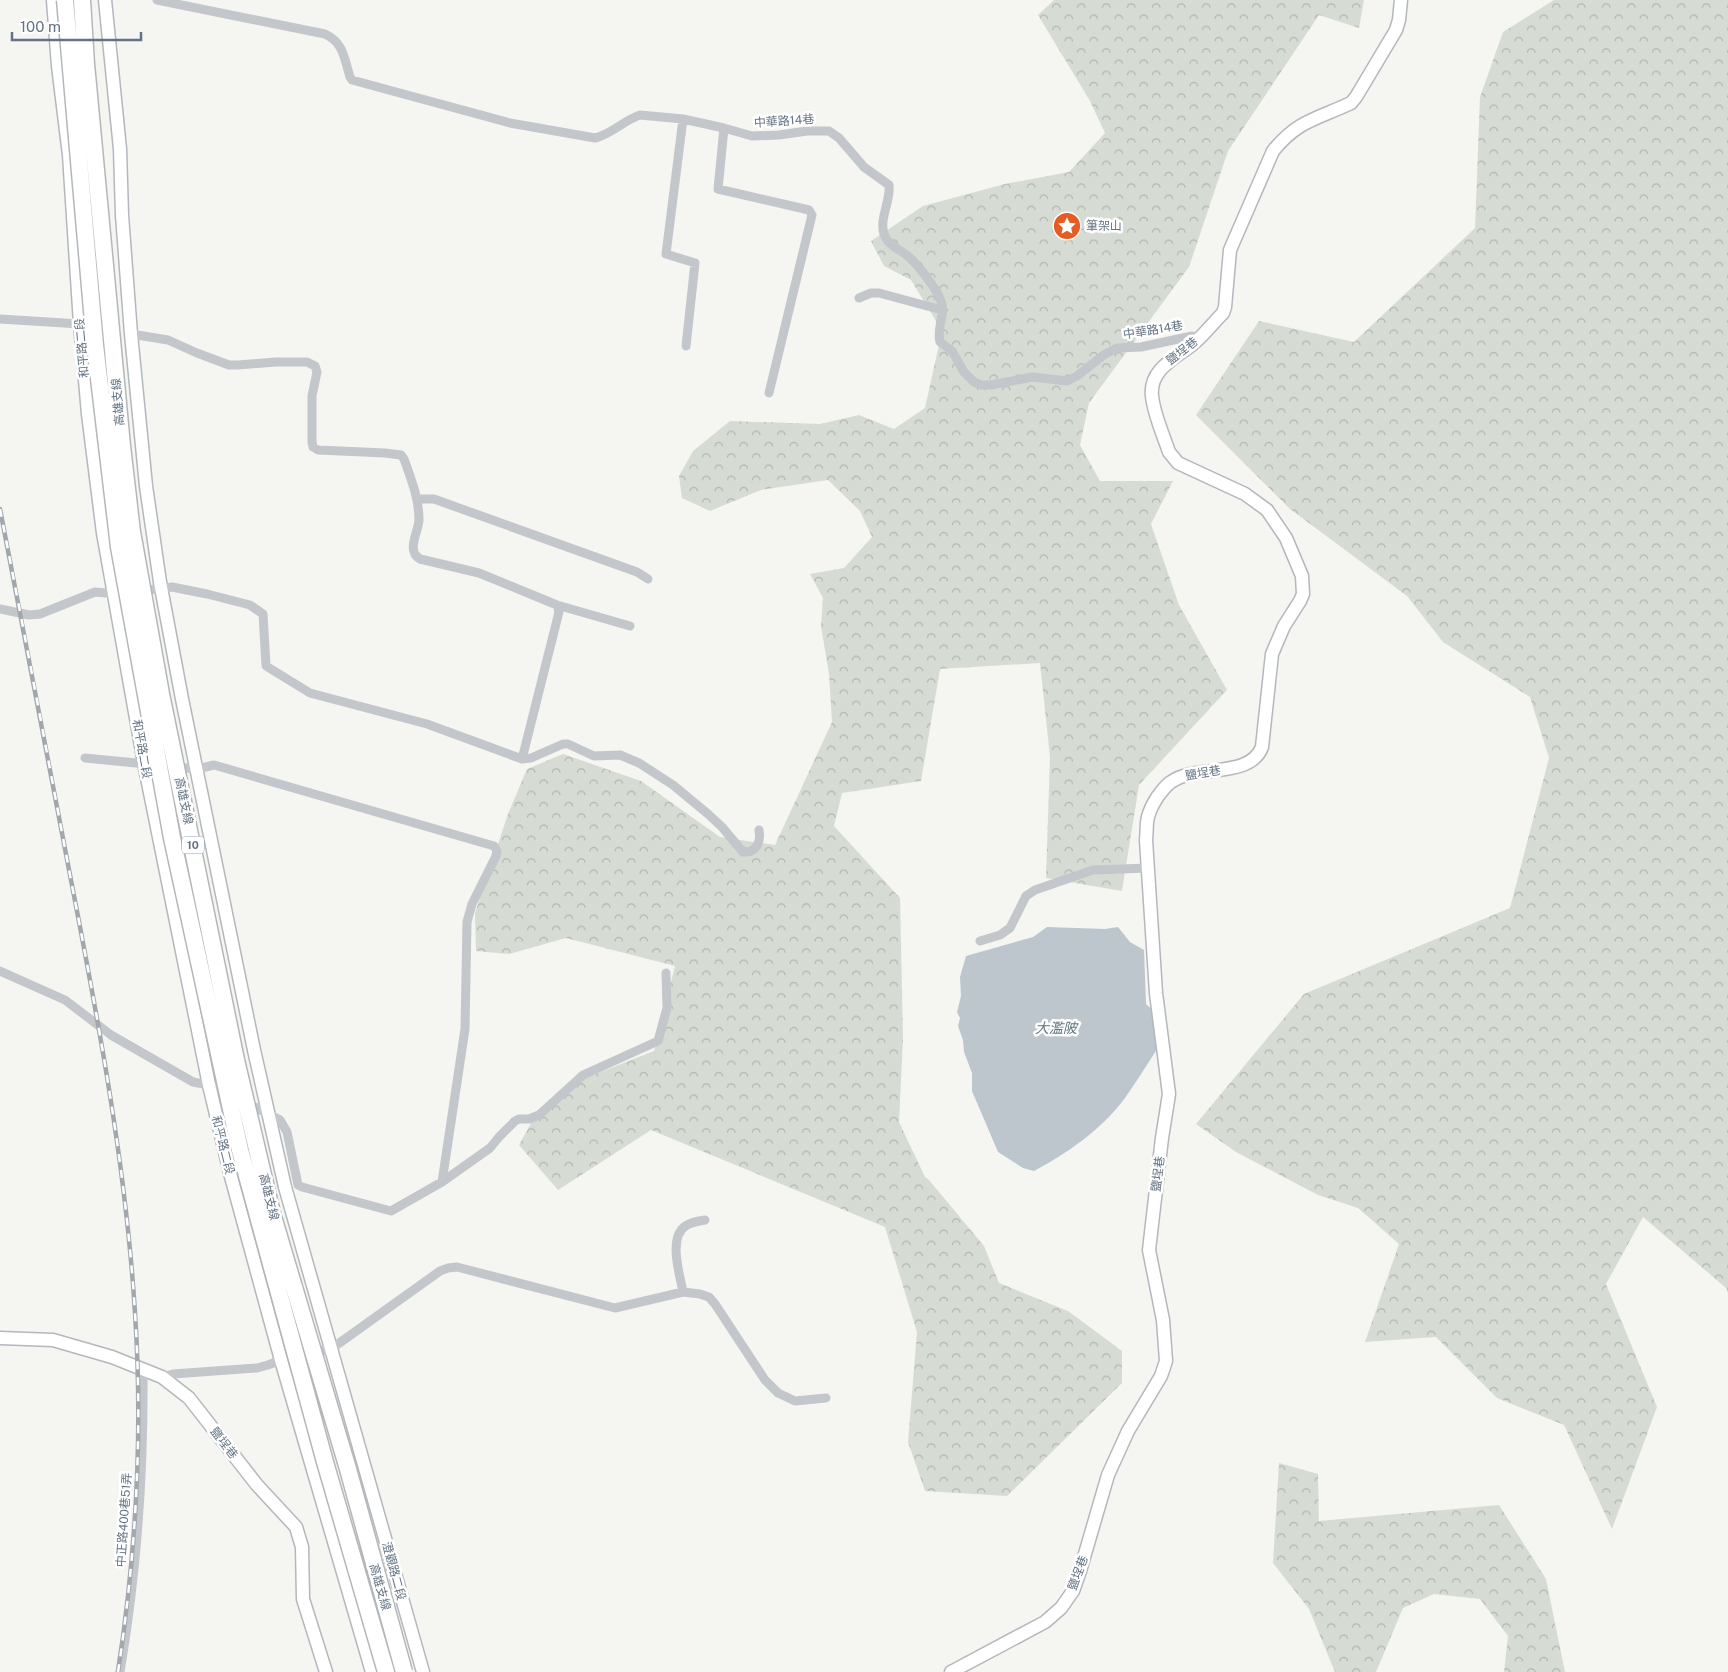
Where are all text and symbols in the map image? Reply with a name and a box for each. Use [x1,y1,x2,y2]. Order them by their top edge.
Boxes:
scale bar [12,10,141,42]
text: 100 m [20,18,61,35]
street label: 中華路14巷 [753,112,815,130]
place icon: 筆架山 [1052,211,1082,241]
place label: 筆架山 [1086,219,1122,233]
street label: 和平路二段 [72,317,92,379]
street label: 中華路14巷 [1122,318,1184,342]
street label: 鹽埕巷 [1164,334,1200,368]
street label: 高雄支線 [109,377,127,427]
street label: 和平路二段 [130,718,154,780]
street label: 鹽埕巷 [1184,763,1222,783]
street label: 高雄支線 [172,776,196,826]
road number: 10 [182,836,204,854]
water label: 大濫陂 [1035,1020,1079,1036]
street label: 和平路二段 [209,1114,237,1176]
street label: 鹽埕巷 [1149,1155,1167,1193]
street label: 高雄支線 [256,1172,282,1222]
street label: 鹽埕巷 [207,1425,241,1461]
street label: 中正路400巷51弄 [114,1472,134,1568]
street label: 澄觀路二段 [379,1540,409,1602]
street label: 鹽埕巷 [1065,1554,1091,1592]
street label: 高雄支線 [367,1562,393,1612]

